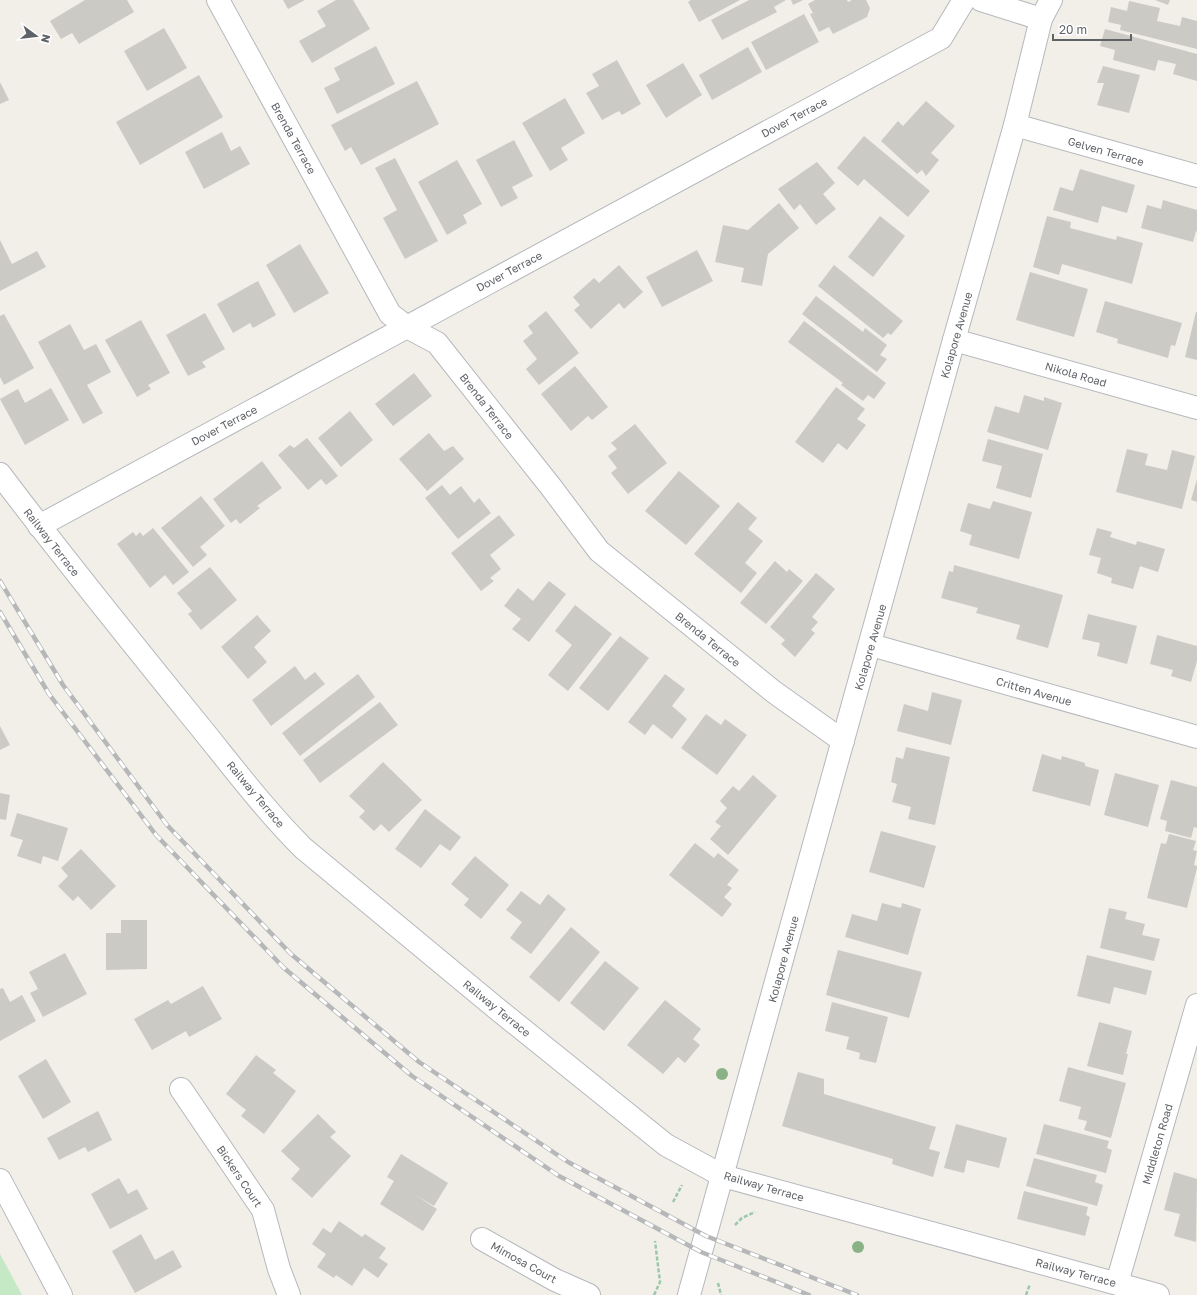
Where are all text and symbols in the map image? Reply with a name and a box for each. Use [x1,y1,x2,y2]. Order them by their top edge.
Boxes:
north arrow [16,16,56,56]
scale bar [1053,16,1131,42]
text: 20 m [1059,22,1087,37]
text: N [39,33,54,44]
street label: Dover Terrace [759,94,829,140]
street label: Brenda Terrace [269,100,319,176]
street label: Gelven Terrace [1066,134,1146,168]
street label: Dover Terrace [474,248,544,294]
street label: Kolapore Avenue [937,290,975,380]
street label: Nikola Road [1044,359,1108,389]
street label: Brenda Terrace [457,371,517,441]
street label: Dover Terrace [189,402,259,448]
street label: Railway Terrace [21,505,83,579]
street label: Kolapore Avenue [851,602,889,692]
street label: Brenda Terrace [673,609,743,669]
street label: Critten Avenue [995,674,1073,708]
street label: Railway Terrace [224,758,288,830]
street label: Kolapore Avenue [765,914,801,1004]
street label: Railway Terrace [461,977,533,1039]
street label: Middleton Road [1139,1102,1175,1186]
street label: Bickers Court [215,1143,265,1209]
street label: Railway Terrace [722,1168,806,1204]
street label: Mimosa Court [489,1239,559,1285]
street label: Railway Terrace [1034,1255,1118,1289]

